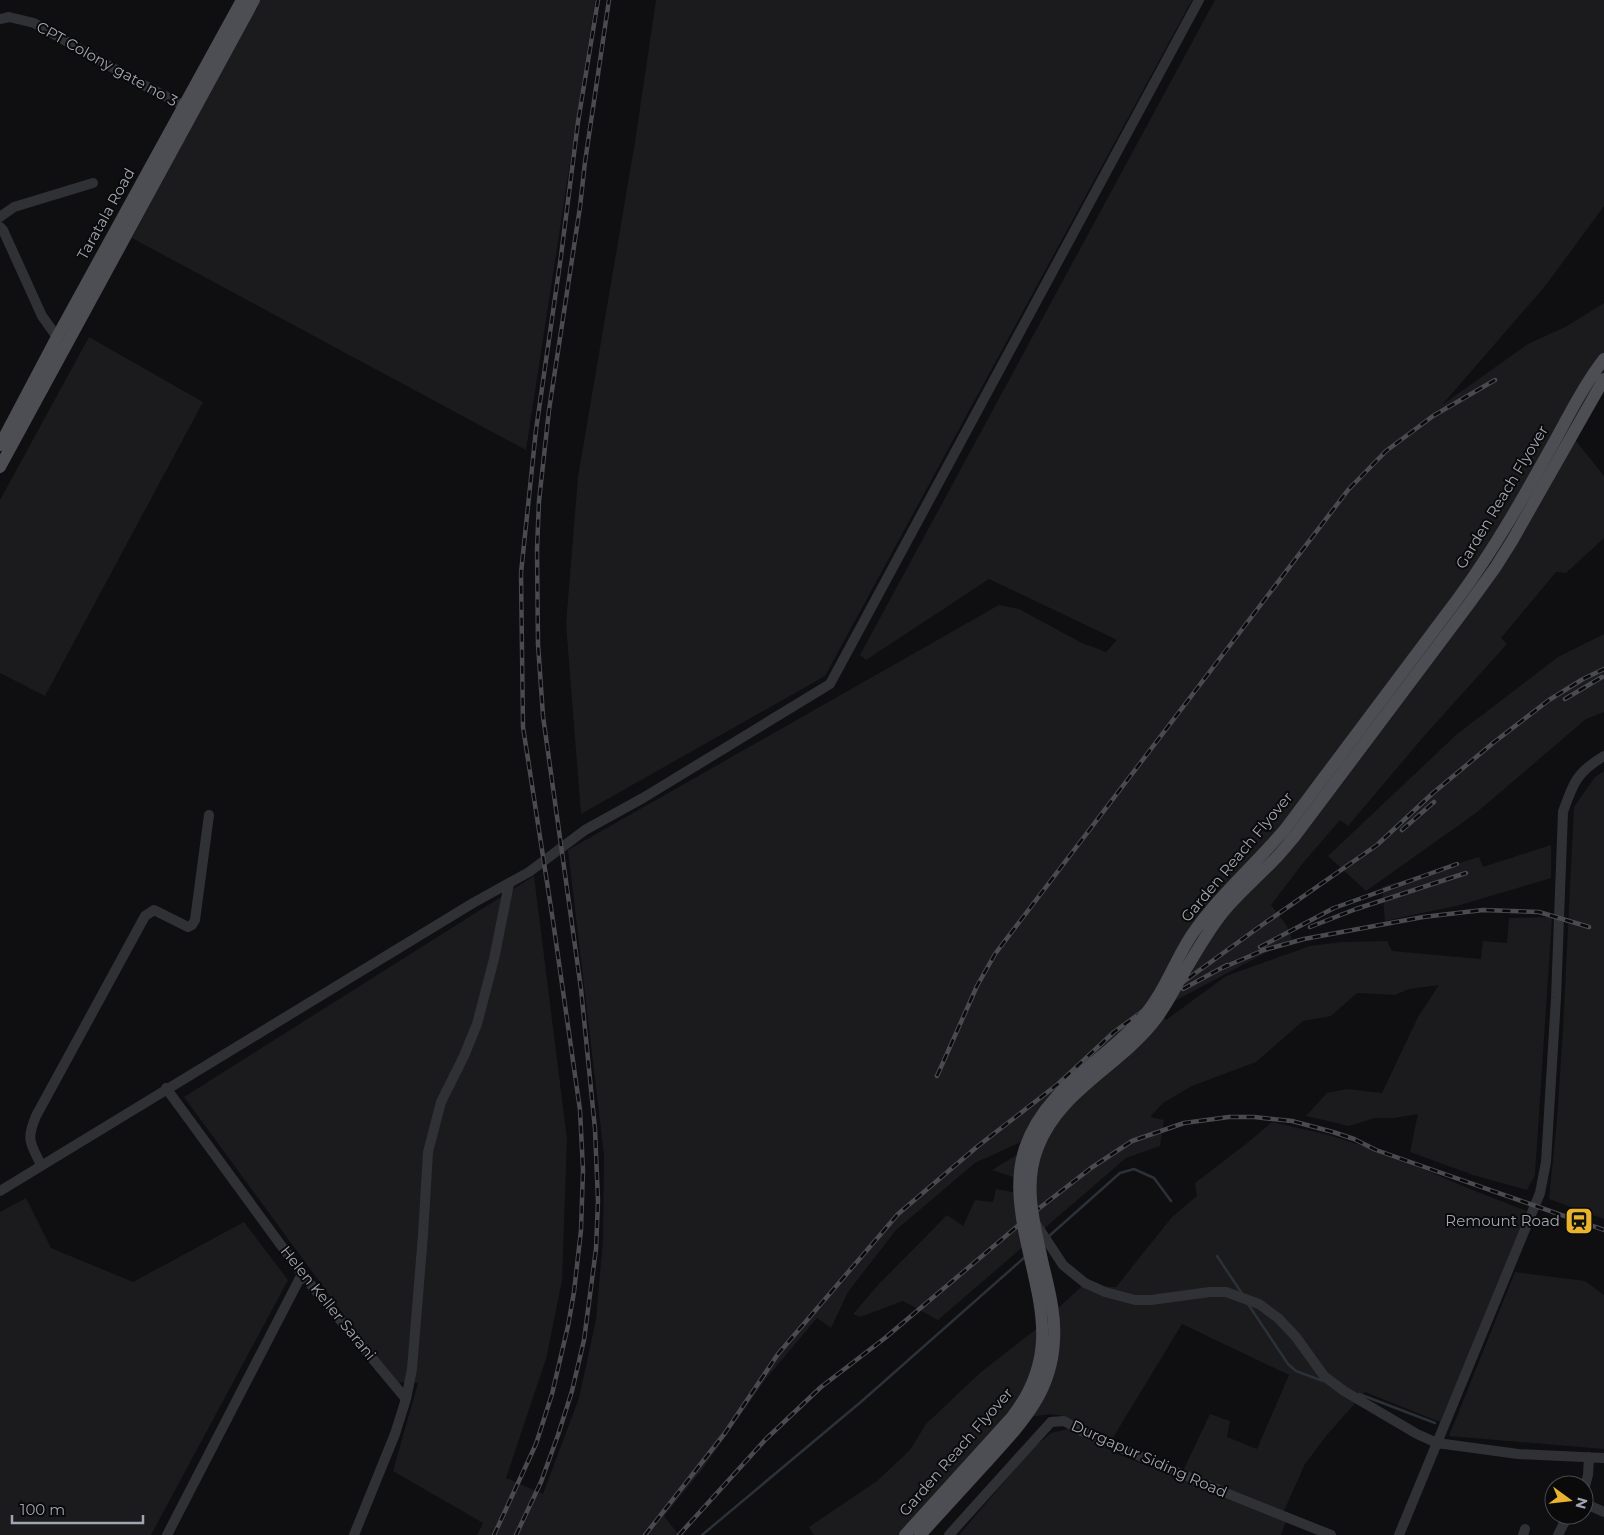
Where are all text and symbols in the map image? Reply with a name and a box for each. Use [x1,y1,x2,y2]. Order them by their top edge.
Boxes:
street label: CPT Colony gate no 3 [33,17,181,110]
street label: Taratala Road [73,165,139,263]
street label: Garden Reach Flyover [1451,422,1552,572]
street label: Garden Reach Flyover [1177,788,1297,926]
station icon: Remount Road [1564,1206,1594,1236]
place label: Remount Road [1445,1211,1560,1230]
street label: Helen Keller Sarani [277,1242,380,1364]
street label: Garden Reach Flyover [895,1384,1017,1520]
street label: Durgapur Siding Road [1068,1416,1230,1502]
north arrow [1544,1475,1594,1525]
scale bar [12,1492,144,1524]
text: N [1571,1496,1592,1511]
text: 100 m [20,1500,65,1519]

